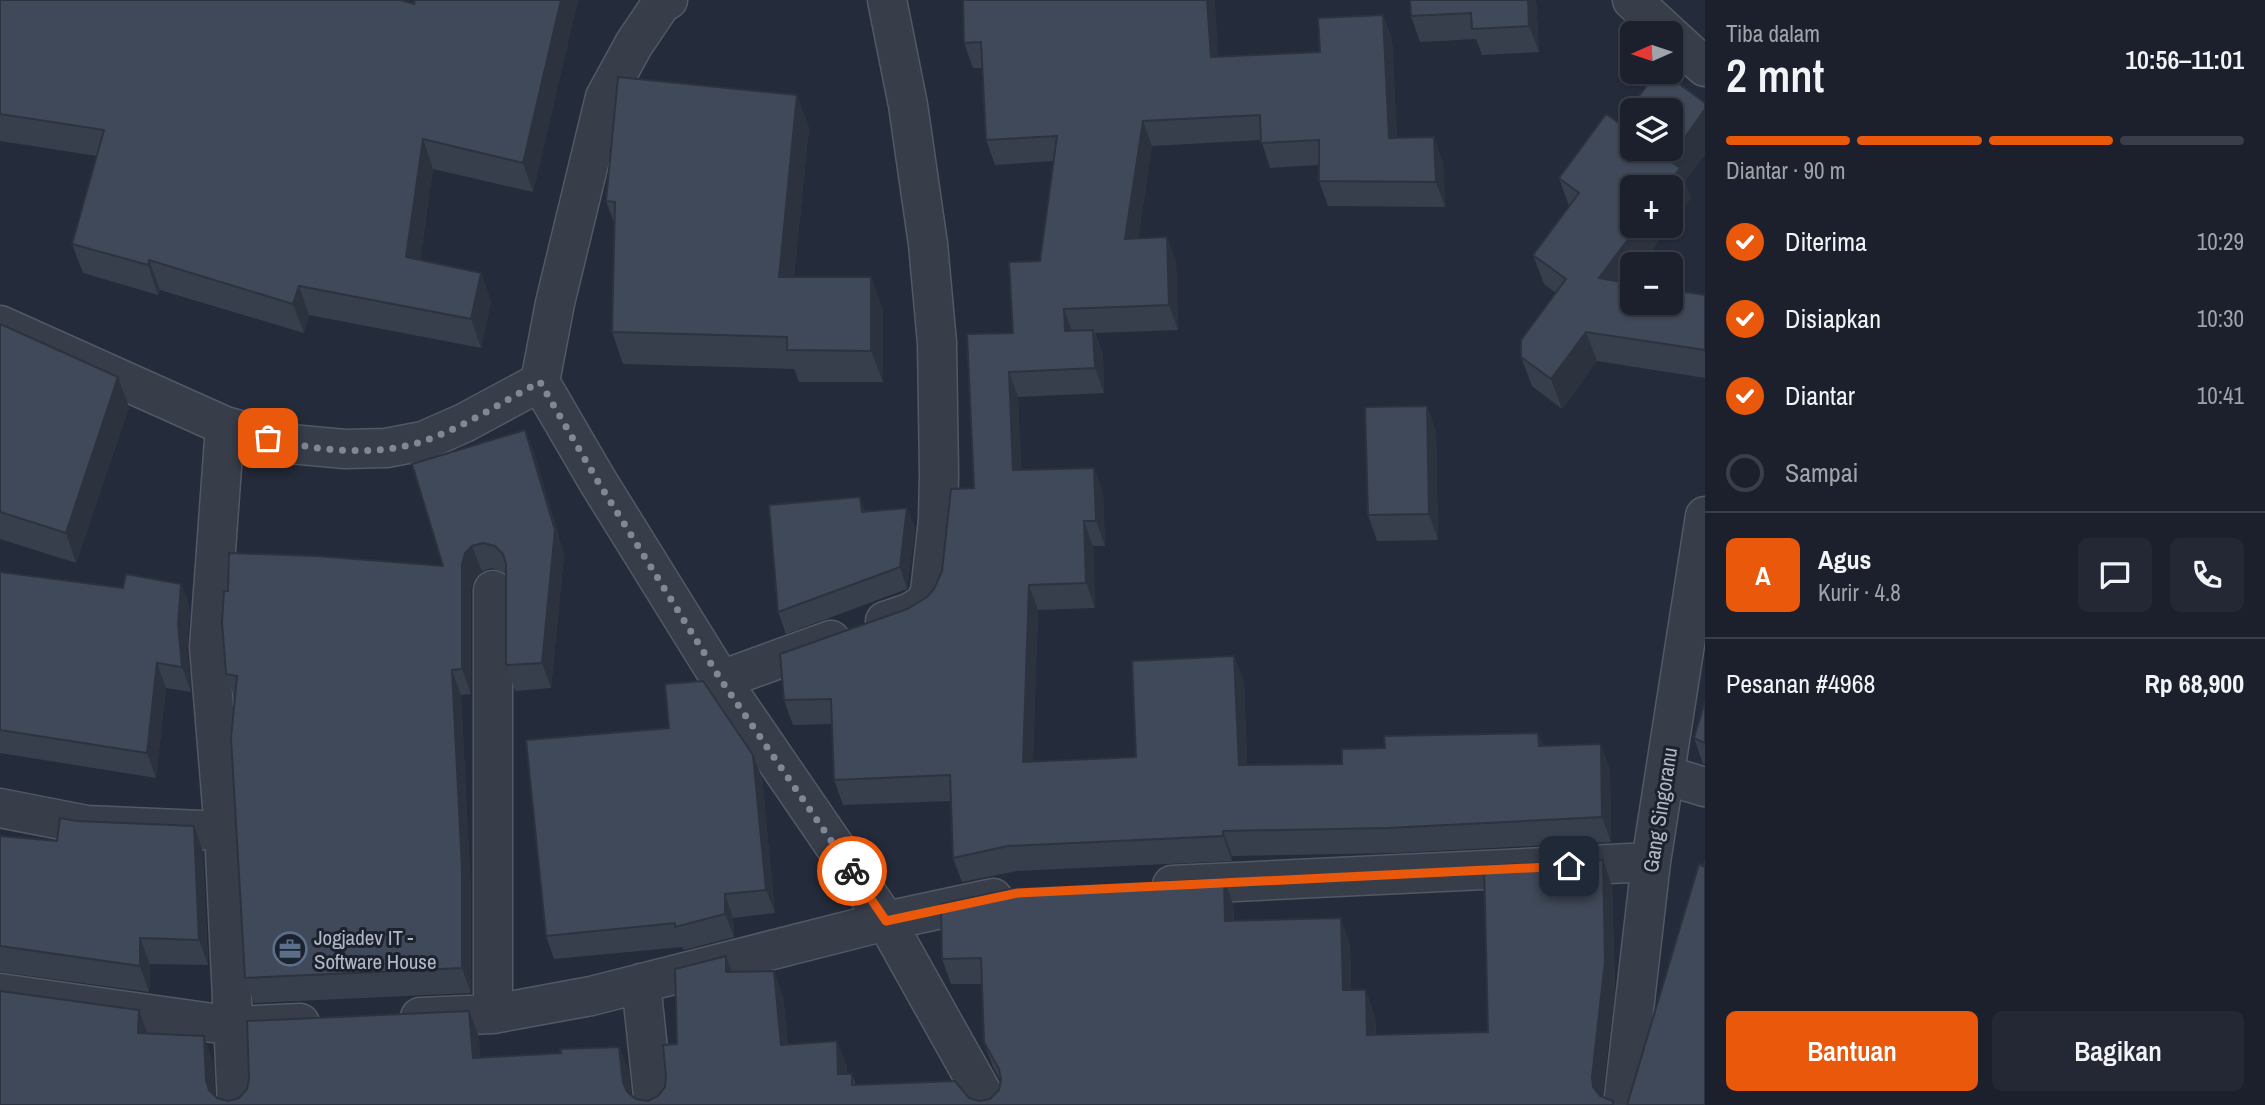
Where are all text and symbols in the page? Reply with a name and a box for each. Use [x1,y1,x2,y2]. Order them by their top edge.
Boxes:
text: Tiba dalam [1726,18,1820,49]
north arrow [1620,21,1684,84]
map controls [1620,21,1683,315]
text: 10:56–11:01 [2125,42,2244,77]
text: 2 mnt [1726,44,1825,106]
button: layers [1620,98,1683,161]
text: Diantar · 90 m [1726,155,1846,186]
button: + [1620,175,1683,238]
icon: check [1726,223,1764,261]
text: Diterima [1785,224,1867,259]
text: 10:29 [2197,226,2244,257]
button: − [1620,252,1683,315]
icon: check [1726,300,1764,338]
text: Disiapkan [1785,301,1881,336]
text: 10:30 [2197,303,2244,334]
icon: check [1726,377,1764,415]
text: Diantar [1785,378,1855,413]
text: 10:41 [2197,380,2244,411]
pin [238,408,298,468]
icon: bag [249,419,287,457]
text: Sampai [1785,455,1858,490]
button: chat [2078,538,2152,612]
button: phone [2170,538,2244,612]
text: Agus [1818,542,1871,577]
text: A [1755,558,1771,593]
text: Kurir · 4.8 [1818,577,1901,608]
text: Pesanan #4968 [1726,666,1875,701]
text: Rp 68,900 [2144,666,2244,701]
street label: Gang Singoranu [1636,745,1684,875]
courier [817,836,887,906]
pin [1539,836,1599,896]
icon: home [1550,847,1588,885]
icon: bike [833,852,871,890]
place label: Jogjadev IT - Software House [314,923,437,976]
office icon: Jogjadev IT - Software House [271,930,309,968]
button: Bantuan [1726,1011,1978,1091]
button: Bagikan [1992,1011,2244,1091]

